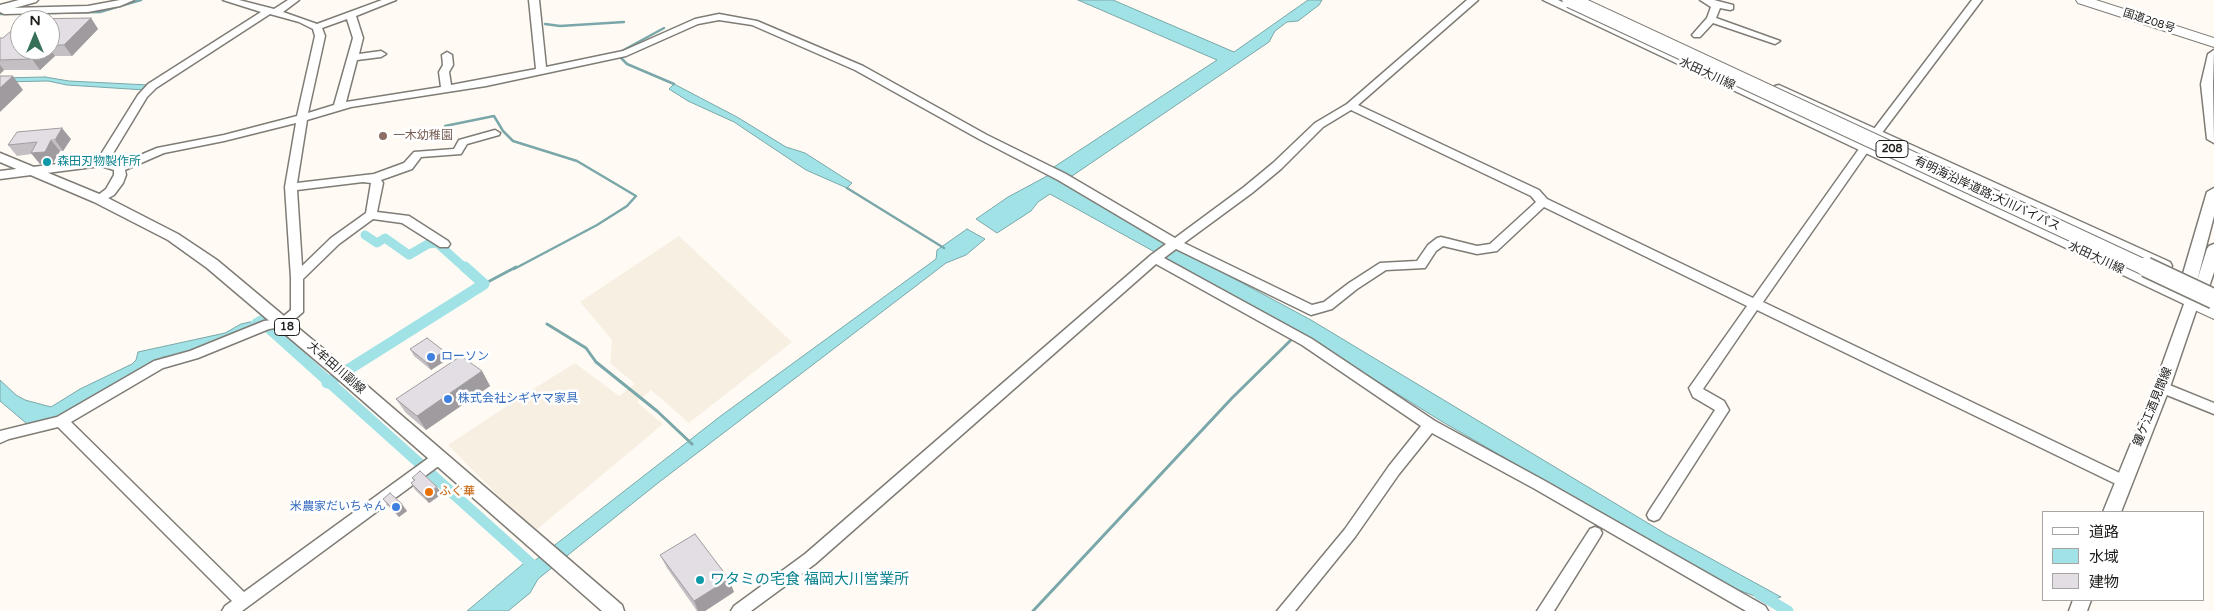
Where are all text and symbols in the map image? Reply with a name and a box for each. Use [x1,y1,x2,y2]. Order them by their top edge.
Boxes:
street label: 国道208号 [2121,6,2177,36]
north arrow [10,10,60,60]
text: N [29,12,41,29]
street label: 水田大川線 [1677,55,1737,93]
place label: 一木幼稚園 [393,129,453,143]
marker: 一木幼稚園 [377,130,389,142]
road number: 208 [1876,140,1908,158]
street label: 有明海沿岸道路;大川バイパス [1912,154,2062,234]
place label: 森田刃物製作所 [57,155,141,169]
marker: 森田刃物製作所 [41,156,53,168]
street label: 水田大川線 [2066,239,2126,277]
road number: 18 [274,318,300,336]
street label: 大牟田川副線 [304,339,368,397]
place label: ローソン [441,350,489,364]
marker: ローソン [425,351,437,363]
street label: 鐘ケ江酒見間線 [2131,365,2175,449]
place label: 株式会社シギヤマ家具 [458,392,578,406]
marker: 株式会社シギヤマ家具 [442,393,454,405]
place label: ふく華 [439,485,475,499]
marker: ふく華 [423,486,435,498]
place label: 米農家だいちゃん [290,500,386,514]
marker: 米農家だいちゃん [390,501,402,513]
legend [2042,511,2204,601]
text: 道路 [2089,523,2119,541]
text: 水域 [2089,548,2119,566]
place label: ワタミの宅食 福岡大川営業所 [710,571,909,589]
text: 建物 [2089,573,2119,591]
marker: ワタミの宅食 福岡大川営業所 [694,574,706,586]

